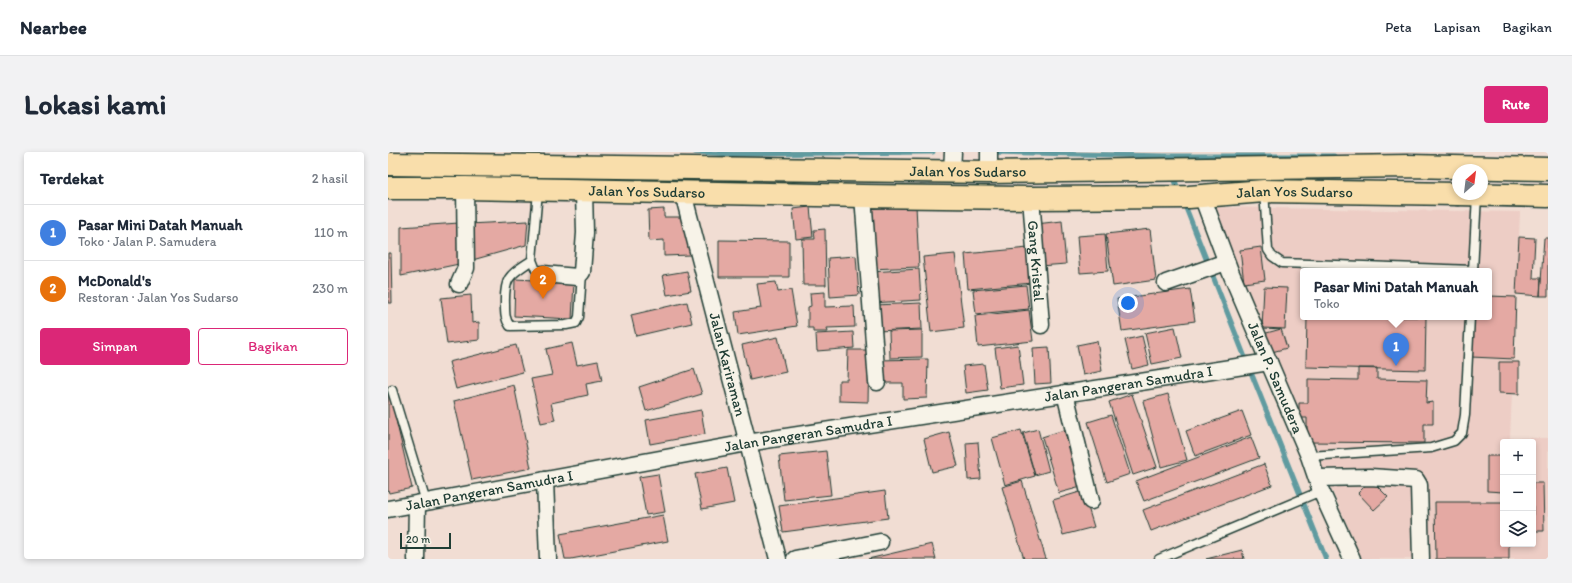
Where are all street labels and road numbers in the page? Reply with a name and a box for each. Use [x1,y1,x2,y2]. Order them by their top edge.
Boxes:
street label: Jalan Yos Sudarso [910,162,1026,181]
street label: Jalan Yos Sudarso [588,181,705,202]
street label: Jalan Yos Sudarso [1236,182,1353,202]
street label: Gang Kristal [1024,220,1048,303]
street label: Jalan Kariraman [705,310,750,419]
street label: Jalan P. Samudera [1244,319,1307,436]
street label: Jalan Pangeran Samudra I [1043,362,1214,406]
street label: Jalan Pangeran Samudra I [723,412,894,456]
street label: Jalan Pangeran Samudra I [404,466,575,515]

